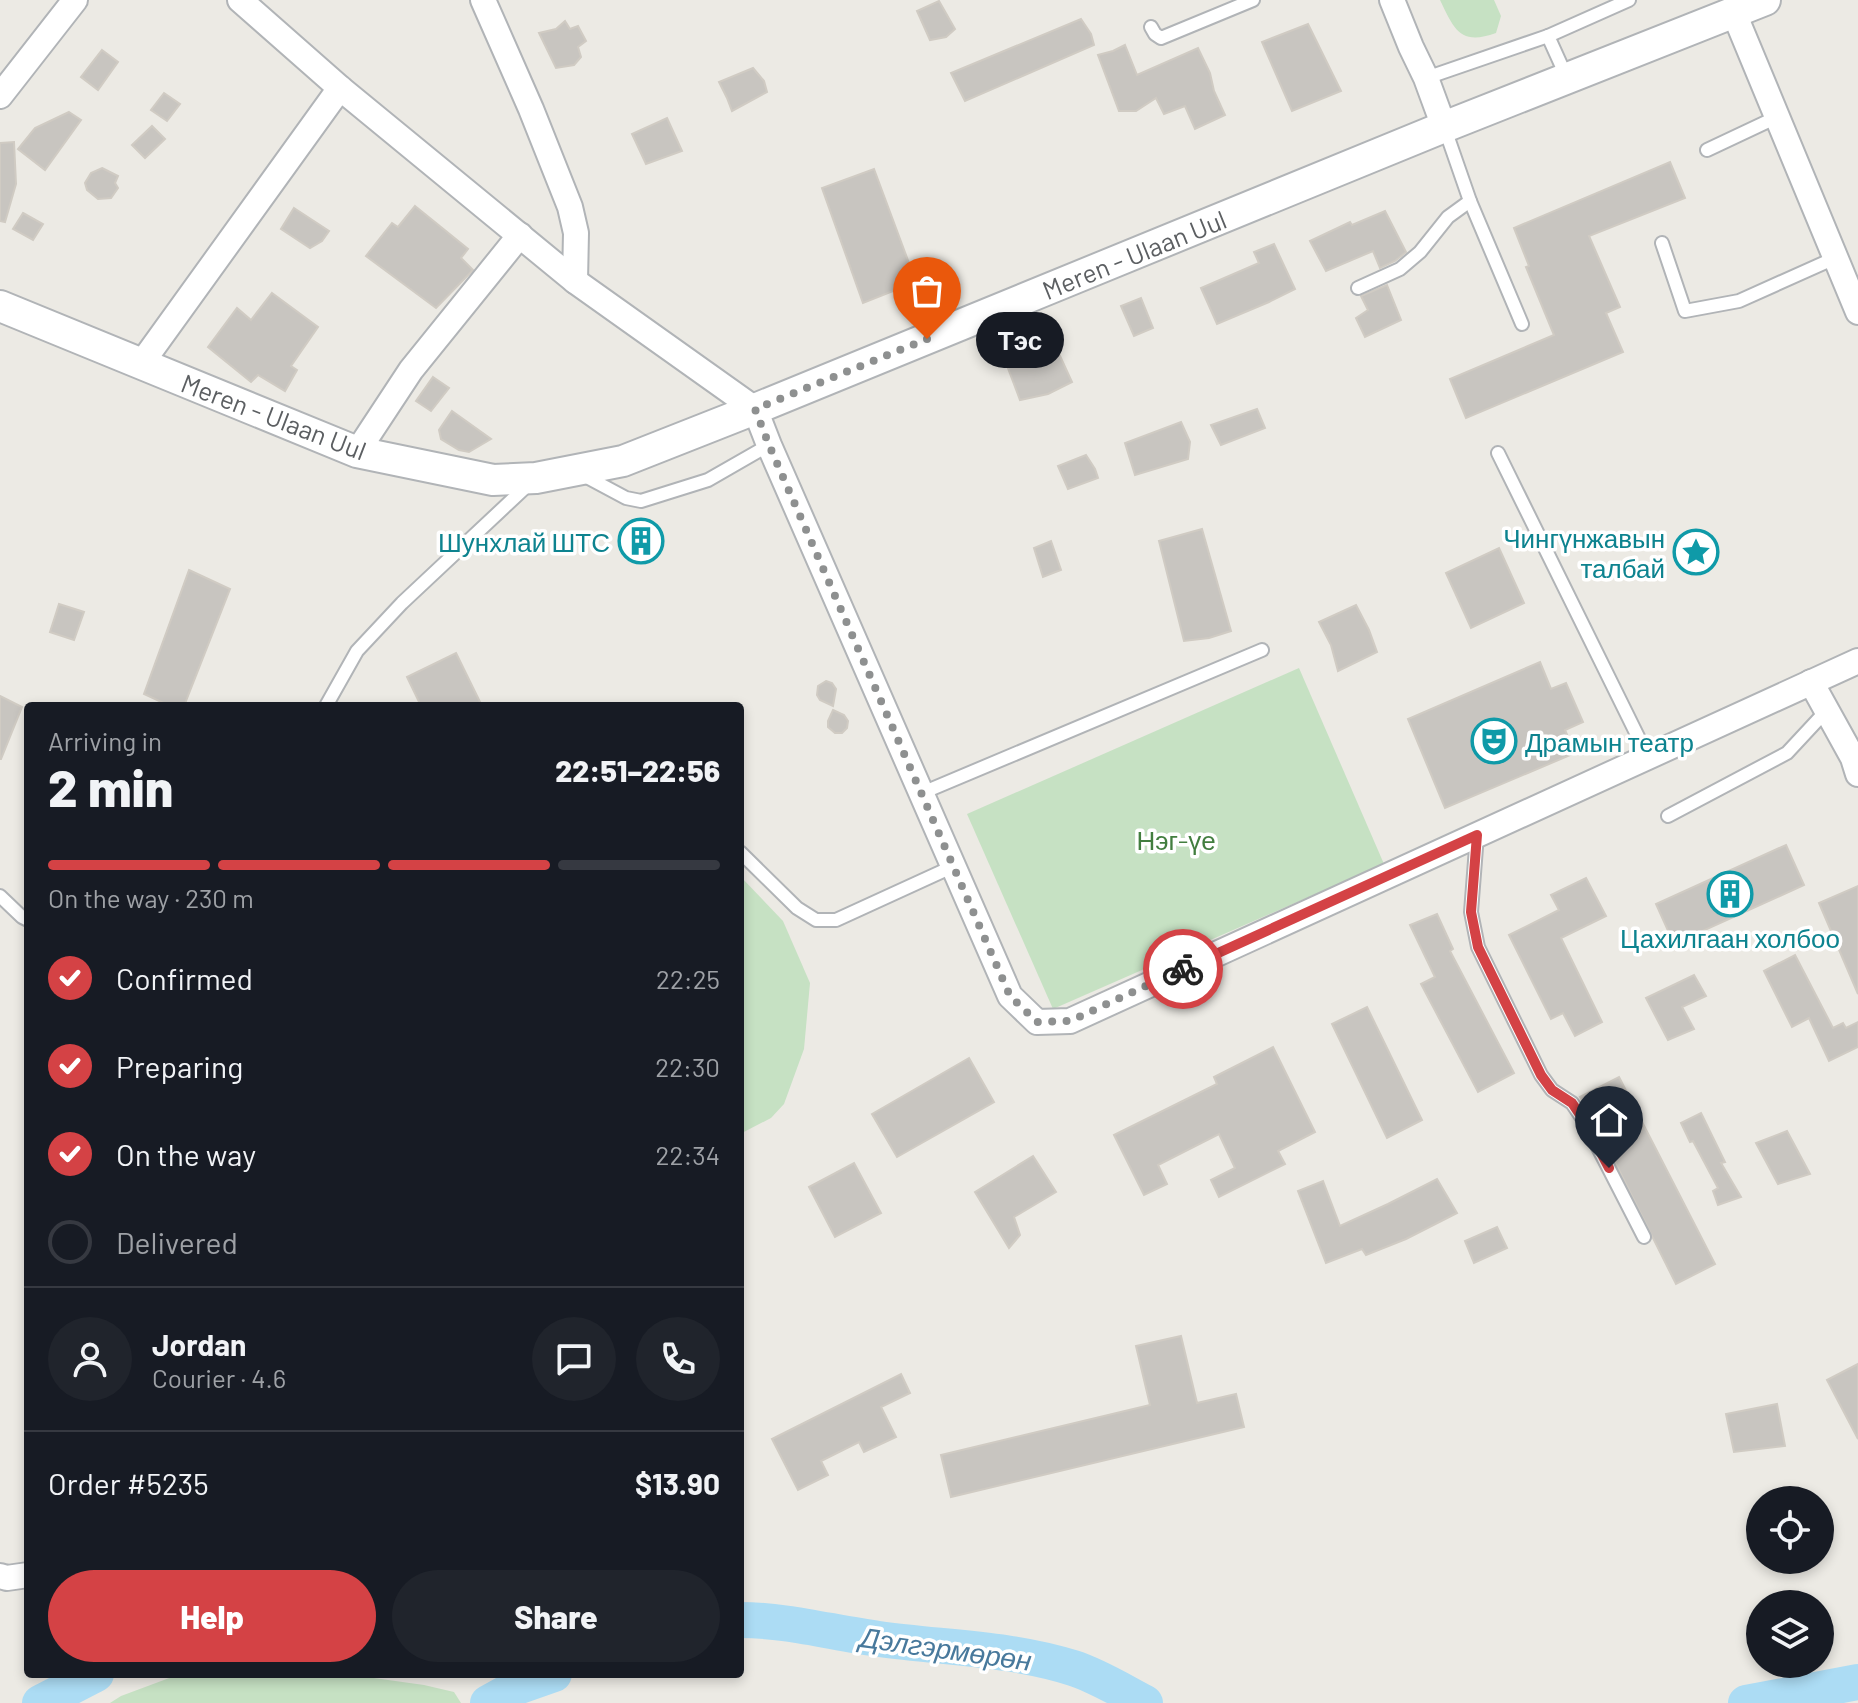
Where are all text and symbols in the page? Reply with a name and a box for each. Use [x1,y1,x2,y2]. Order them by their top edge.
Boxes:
street label: Meren - Ulaan Uul [1037,203,1231,305]
pin [893,257,961,339]
icon: bag [905,269,949,313]
callout: Тэс [975,311,1063,367]
text: Тэс [998,324,1042,355]
street label: Meren - Ulaan Uul [177,366,371,466]
building icon: Шунхлай ШТС [617,517,665,565]
place label: Чингүнжавын талбай [1503,522,1665,583]
place label: Шунхлай ШТС [438,526,610,557]
place icon: Чингүнжавын талбай [1672,528,1720,576]
theatre icon: Драмын театр [1470,717,1518,765]
text: Arriving in [48,725,162,756]
place label: Драмын театр [1525,726,1694,757]
text: 22:51–22:56 [555,752,720,788]
text: 2 min [48,755,173,817]
park label: Нэг-үе [1136,824,1216,855]
building icon: Цахилгаан холбоо [1706,870,1754,918]
text: On the way · 230 m [48,882,254,913]
place label: Цахилгаан холбоо [1620,922,1840,953]
courier [1143,929,1223,1009]
icon: bike [1161,947,1205,991]
icon: check [48,956,92,1000]
text: Confirmed [116,960,253,996]
text: 22:25 [656,963,720,994]
icon: check [48,1044,92,1088]
text: Preparing [116,1048,243,1084]
text: 22:30 [655,1051,720,1082]
pin [1575,1086,1643,1168]
icon: home [1587,1098,1631,1142]
icon: check [48,1132,92,1176]
text: On the way [116,1136,256,1172]
text: 22:34 [656,1139,720,1170]
text: Delivered [116,1224,238,1260]
button: person [48,1317,132,1401]
button: chat [532,1317,616,1401]
button: phone [636,1317,720,1401]
text: Jordan [152,1326,247,1362]
text: Courier · 4.6 [152,1362,286,1393]
text: Order #5235 [48,1465,209,1501]
text: $13.90 [635,1465,720,1501]
map controls [1746,1486,1834,1678]
button: locate [1746,1486,1834,1574]
button: Help [48,1570,376,1662]
button: Share [392,1570,720,1662]
button: layers [1746,1590,1834,1678]
water label: Дэлгэрмөрөн [855,1619,1034,1677]

